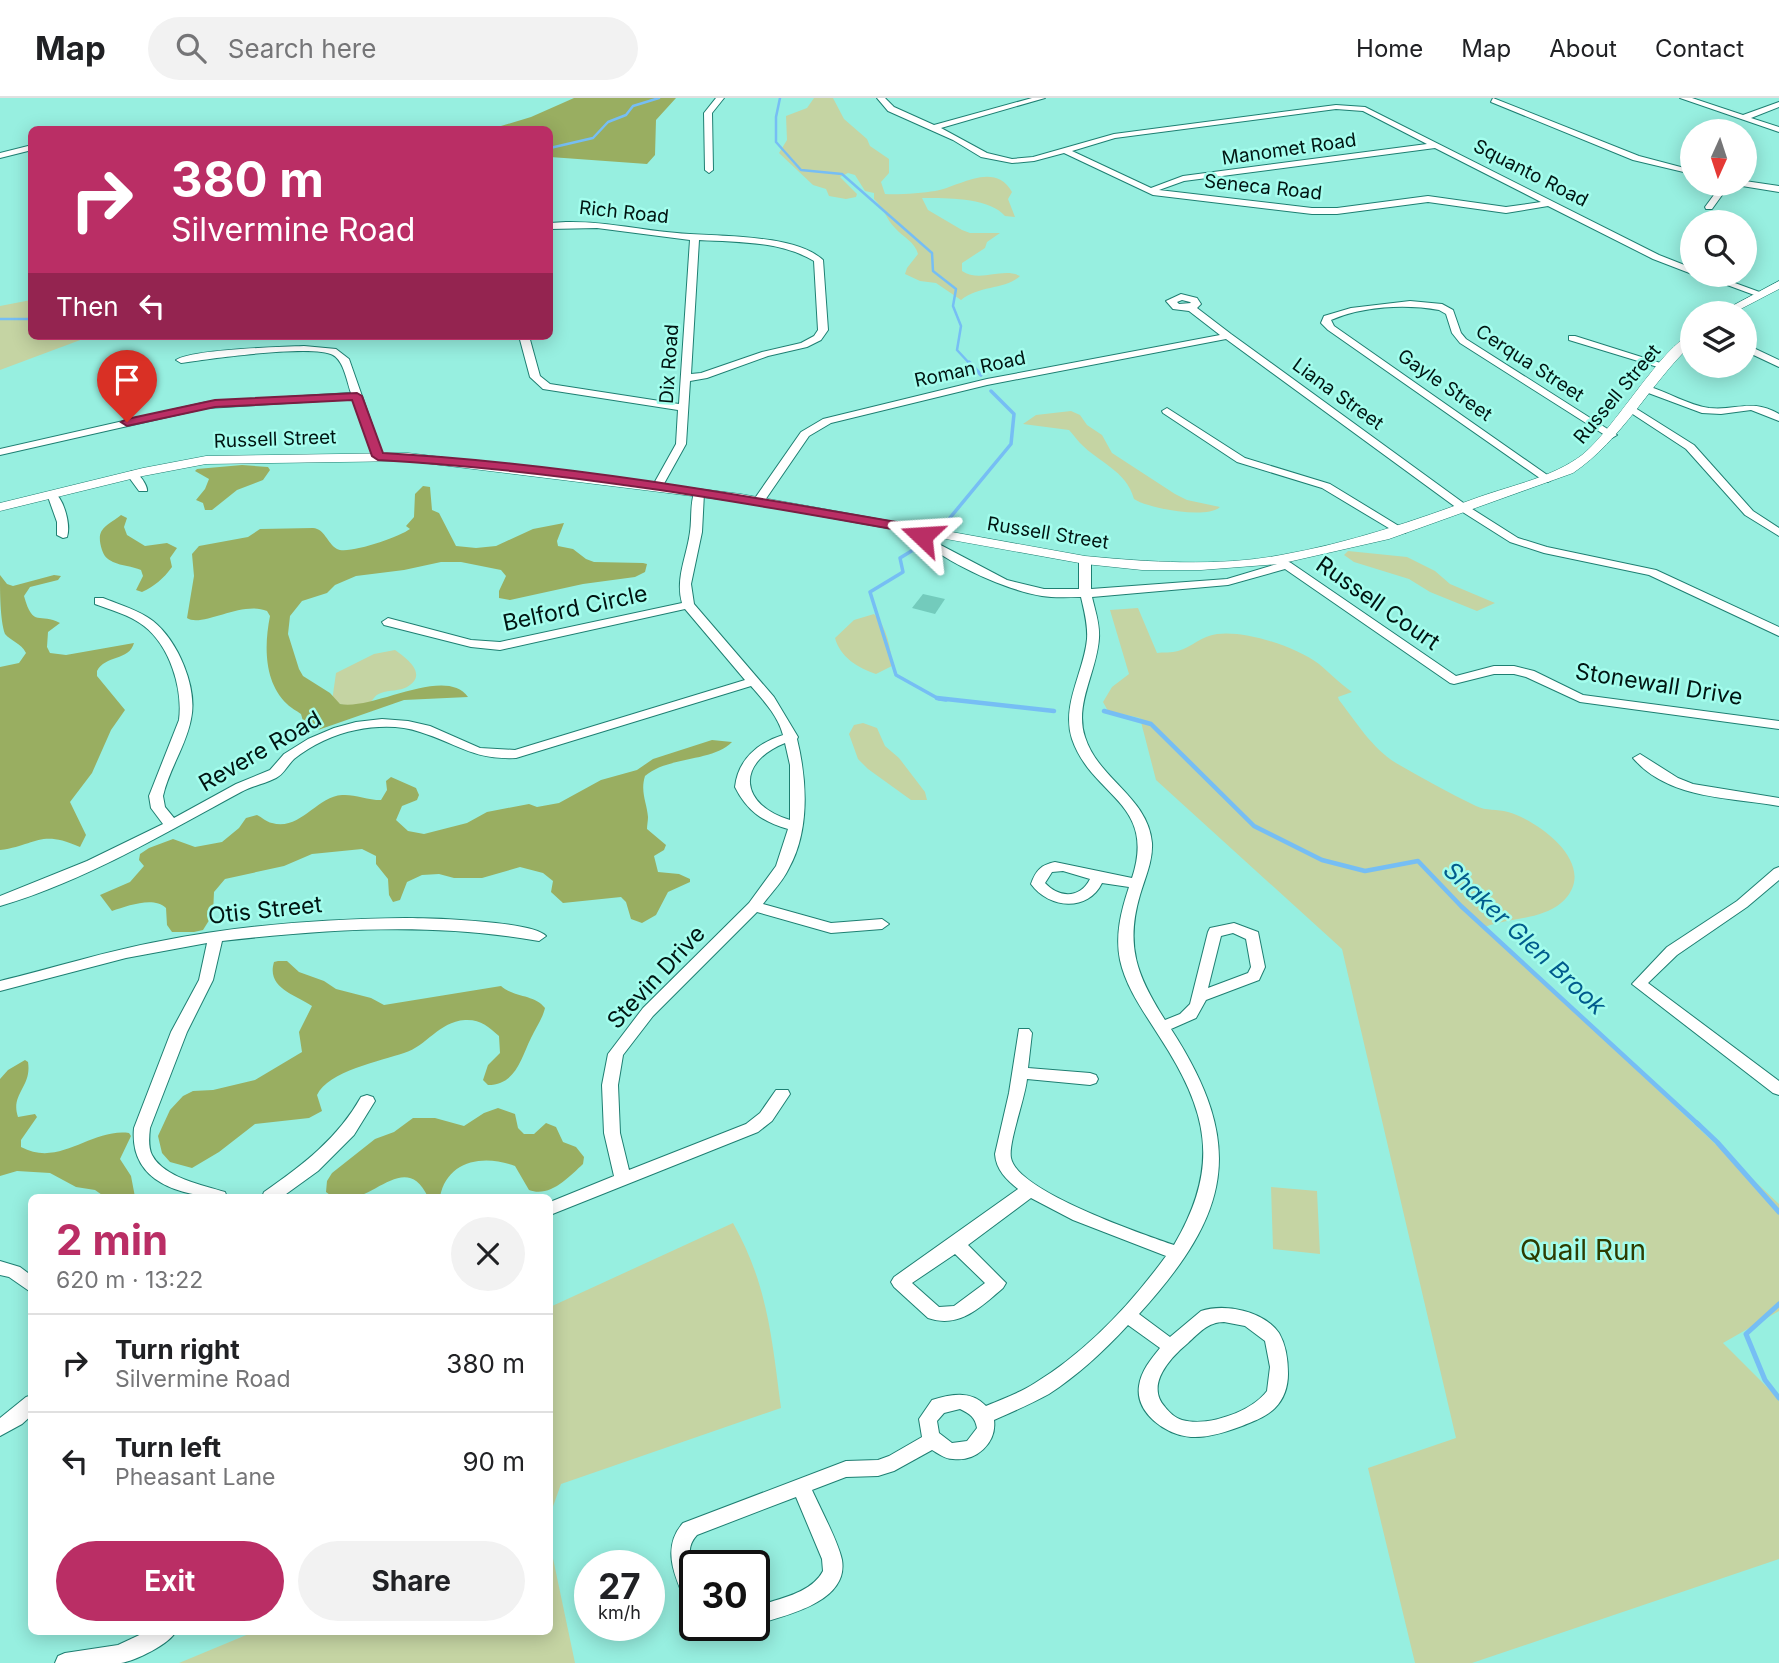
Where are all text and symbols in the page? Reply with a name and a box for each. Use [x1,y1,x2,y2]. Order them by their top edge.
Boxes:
search box [148,17,638,80]
text: Map [35,28,106,68]
icon: search [172,29,210,67]
text: Search here [228,33,376,64]
text: Home [1356,34,1423,63]
text: Map [1461,34,1511,63]
text: About [1549,34,1617,63]
text: Contact [1655,34,1744,63]
north arrow [1680,119,1757,196]
map controls [1680,119,1757,378]
street label: Manomet Road [1220,128,1358,170]
street label: Squanto Road [1470,134,1592,212]
text: 380 m [171,150,324,209]
icon: right [56,154,147,245]
street label: Seneca Road [1203,169,1323,205]
street label: Rich Road [578,196,670,228]
text: Silvermine Road [171,210,415,249]
button: search [1680,210,1757,287]
icon: left [133,287,171,325]
text: Then [56,291,119,322]
button: layers [1680,301,1757,378]
street label: Cerqua Street [1472,320,1588,406]
street label: Dix Road [655,323,683,405]
street label: Russell Street [1569,340,1665,448]
street label: Gayle Street [1393,344,1497,426]
street label: Roman Road [912,346,1028,392]
pin [97,350,157,422]
street label: Liana Street [1288,353,1388,435]
icon: arrive [108,361,146,399]
street label: Russell Street [213,425,337,453]
position arrow [885,499,959,573]
street label: Russell Street [986,512,1110,554]
street label: Russell Court [1311,550,1446,656]
street label: Belford Circle [500,579,650,637]
street label: Stonewall Drive [1573,657,1745,711]
street label: Revere Road [194,705,326,797]
water label: Shaker Glen Brook [1438,855,1613,1021]
street label: Otis Street [207,890,324,930]
street label: Stevin Drive [601,920,711,1034]
text: 2 min [56,1214,168,1265]
button: close [451,1217,525,1291]
park label: Quail Run [1520,1233,1646,1267]
text: 620 m · 13:22 [56,1266,203,1294]
text: Turn right [115,1334,240,1365]
icon: right [56,1344,94,1382]
text: 380 m [446,1348,525,1379]
text: Silvermine Road [115,1365,291,1393]
text: Turn left [115,1432,221,1463]
icon: left [56,1442,94,1480]
text: 90 m [462,1446,525,1477]
text: Pheasant Lane [115,1463,275,1491]
button: Exit [56,1541,284,1621]
button: Share [298,1541,525,1621]
speed limit sign: 30 [679,1550,770,1641]
text: 27 [598,1565,641,1607]
text: km/h [598,1602,641,1623]

